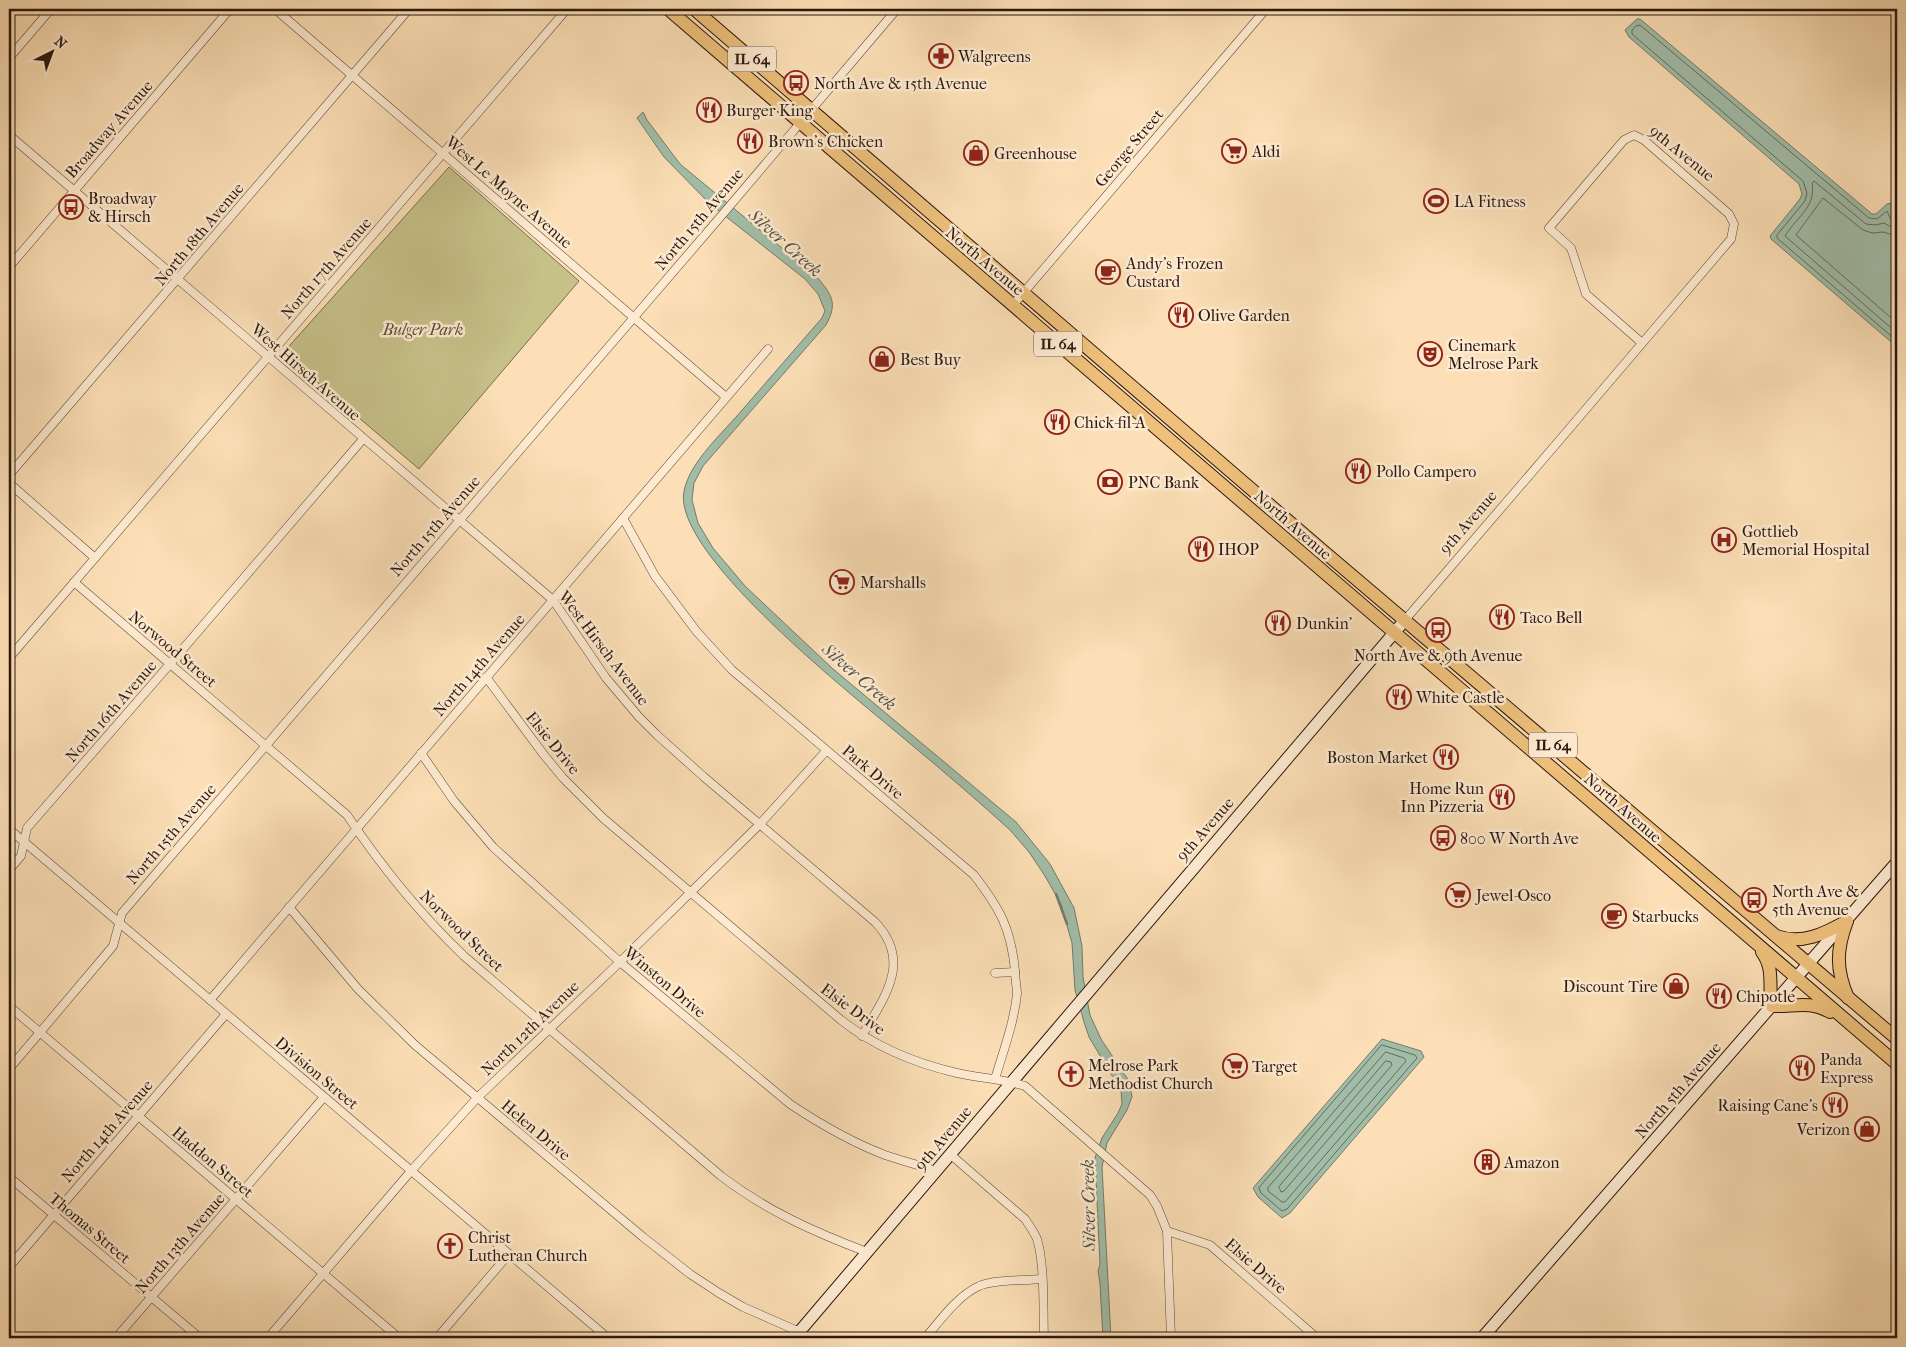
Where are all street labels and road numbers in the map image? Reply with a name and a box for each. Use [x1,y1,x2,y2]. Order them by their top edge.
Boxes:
road number: IL 64 [728,46,776,72]
street label: Broadway Avenue [61,76,157,182]
street label: George Street [1091,105,1167,191]
street label: 9th Avenue [1646,121,1718,185]
street label: West Le Moyne Avenue [441,131,576,252]
street label: North 15th Avenue [651,164,747,274]
street label: North 18th Avenue [150,179,248,289]
street label: North 17th Avenue [277,213,375,323]
street label: North Avenue [942,223,1028,299]
street label: West Hirsch Avenue [247,319,365,425]
road number: IL 64 [1034,332,1082,356]
street label: North 15th Avenue [386,472,484,580]
street label: North Avenue [1250,486,1336,564]
street label: 9th Avenue [1435,486,1501,558]
street label: West Hirsch Avenue [554,586,653,709]
street label: Norwood Street [125,607,221,691]
street label: North 14th Avenue [429,610,529,720]
street label: North 16th Avenue [62,656,161,766]
street label: Elsie Drive [522,708,584,778]
road number: IL 64 [1529,732,1577,758]
street label: Park Drive [838,741,908,803]
street label: North Avenue [1580,769,1666,847]
street label: North 15th Avenue [122,780,220,888]
street label: 9th Avenue [1172,793,1238,865]
street label: Norwood Street [416,886,508,976]
street label: Winston Drive [619,942,710,1022]
street label: North 12th Avenue [477,976,583,1079]
street label: Elsie Drive [817,979,889,1039]
street label: Division Street [271,1033,363,1114]
street label: North 5th Avenue [1631,1038,1725,1142]
street label: North 14th Avenue [57,1076,157,1186]
street label: Helen Drive [498,1096,574,1164]
street label: 9th Avenue [911,1102,975,1174]
street label: Haddon Street [168,1122,258,1202]
street label: Thomas Street [45,1188,135,1268]
street label: North 13th Avenue [131,1189,229,1297]
street label: Elsie Drive [1221,1234,1291,1298]

